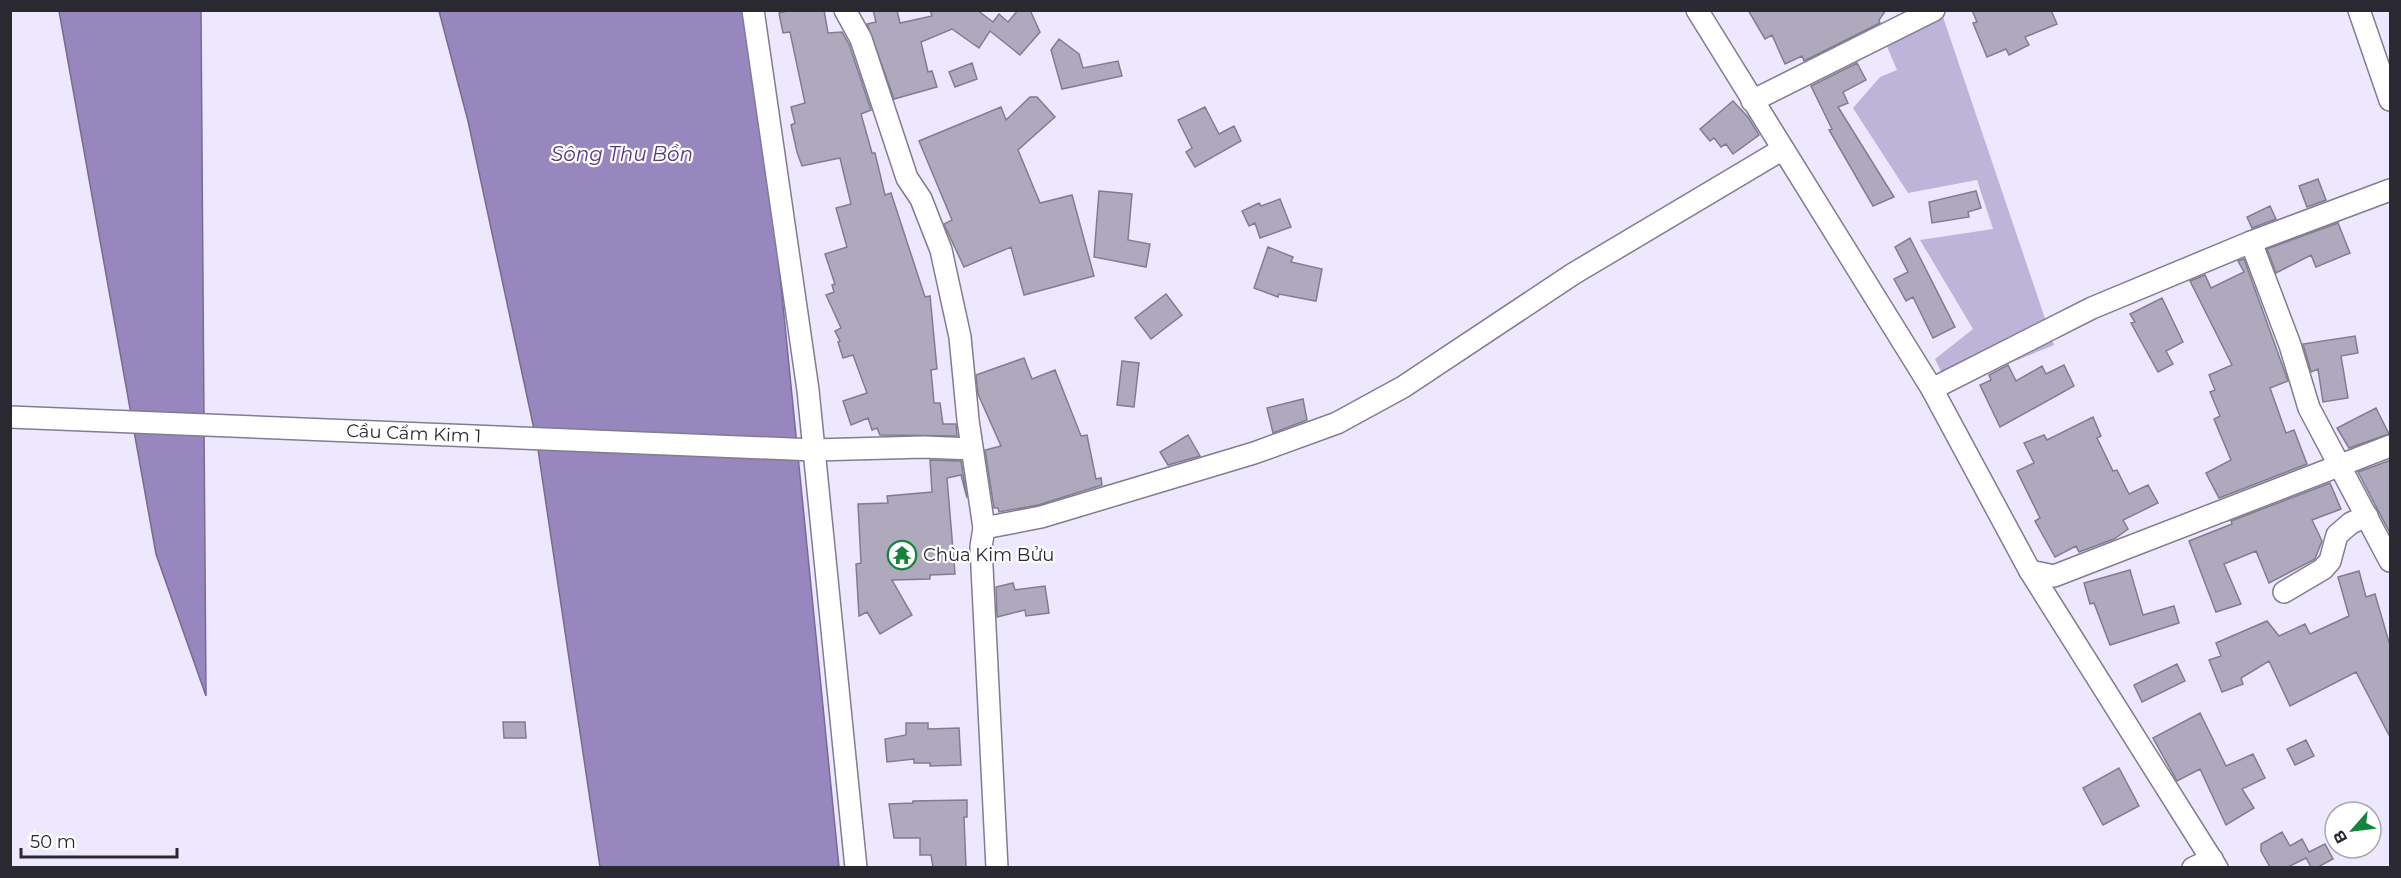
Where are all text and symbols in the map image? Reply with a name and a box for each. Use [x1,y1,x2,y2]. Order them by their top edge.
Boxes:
water label: Sông Thu Bồn [551,142,693,166]
street label: Cầu Cẩm Kim 1 [346,420,482,447]
temple icon: Chùa Kim Bửu [886,539,918,571]
place label: Chùa Kim Bửu [923,544,1054,566]
north arrow [2323,800,2383,860]
scale bar [21,821,177,859]
text: B [2329,827,2351,847]
text: 50 m [30,831,76,853]

